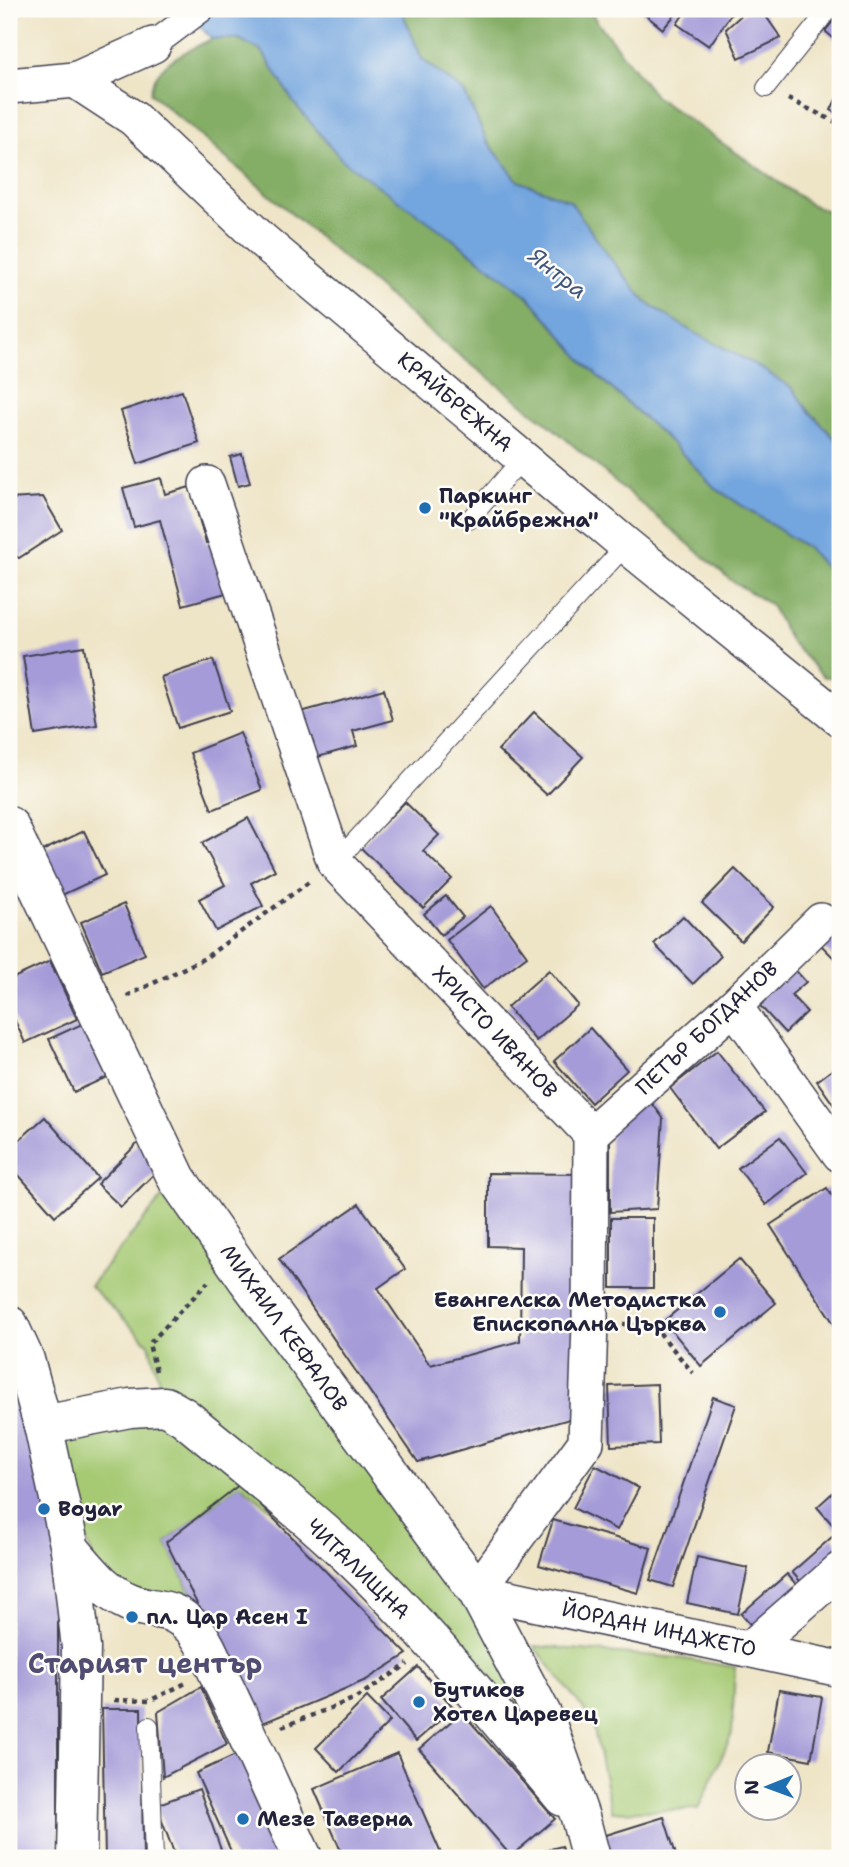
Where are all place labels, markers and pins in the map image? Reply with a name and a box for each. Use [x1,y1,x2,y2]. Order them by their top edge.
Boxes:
place label: Паркинг "Крайбрежна" [439,482,599,534]
marker: Паркинг "Крайбрежна" [417,500,433,516]
place label: Евангелска Методистка Епископална Църква [434,1286,707,1338]
marker: Евангелска Методистка Епископална Църква [712,1304,728,1320]
place label: Boyar [58,1495,123,1523]
marker: Boyar [36,1501,52,1517]
place label: пл. Цар Асен I [146,1603,308,1631]
marker: пл. Цар Асен I [124,1609,140,1625]
place label: Бутиков Хотел Царевец [433,1676,598,1728]
marker: Бутиков Хотел Царевец [411,1694,427,1710]
place label: Мезе Таверна [257,1805,413,1833]
marker: Мезе Таверна [235,1811,251,1827]

